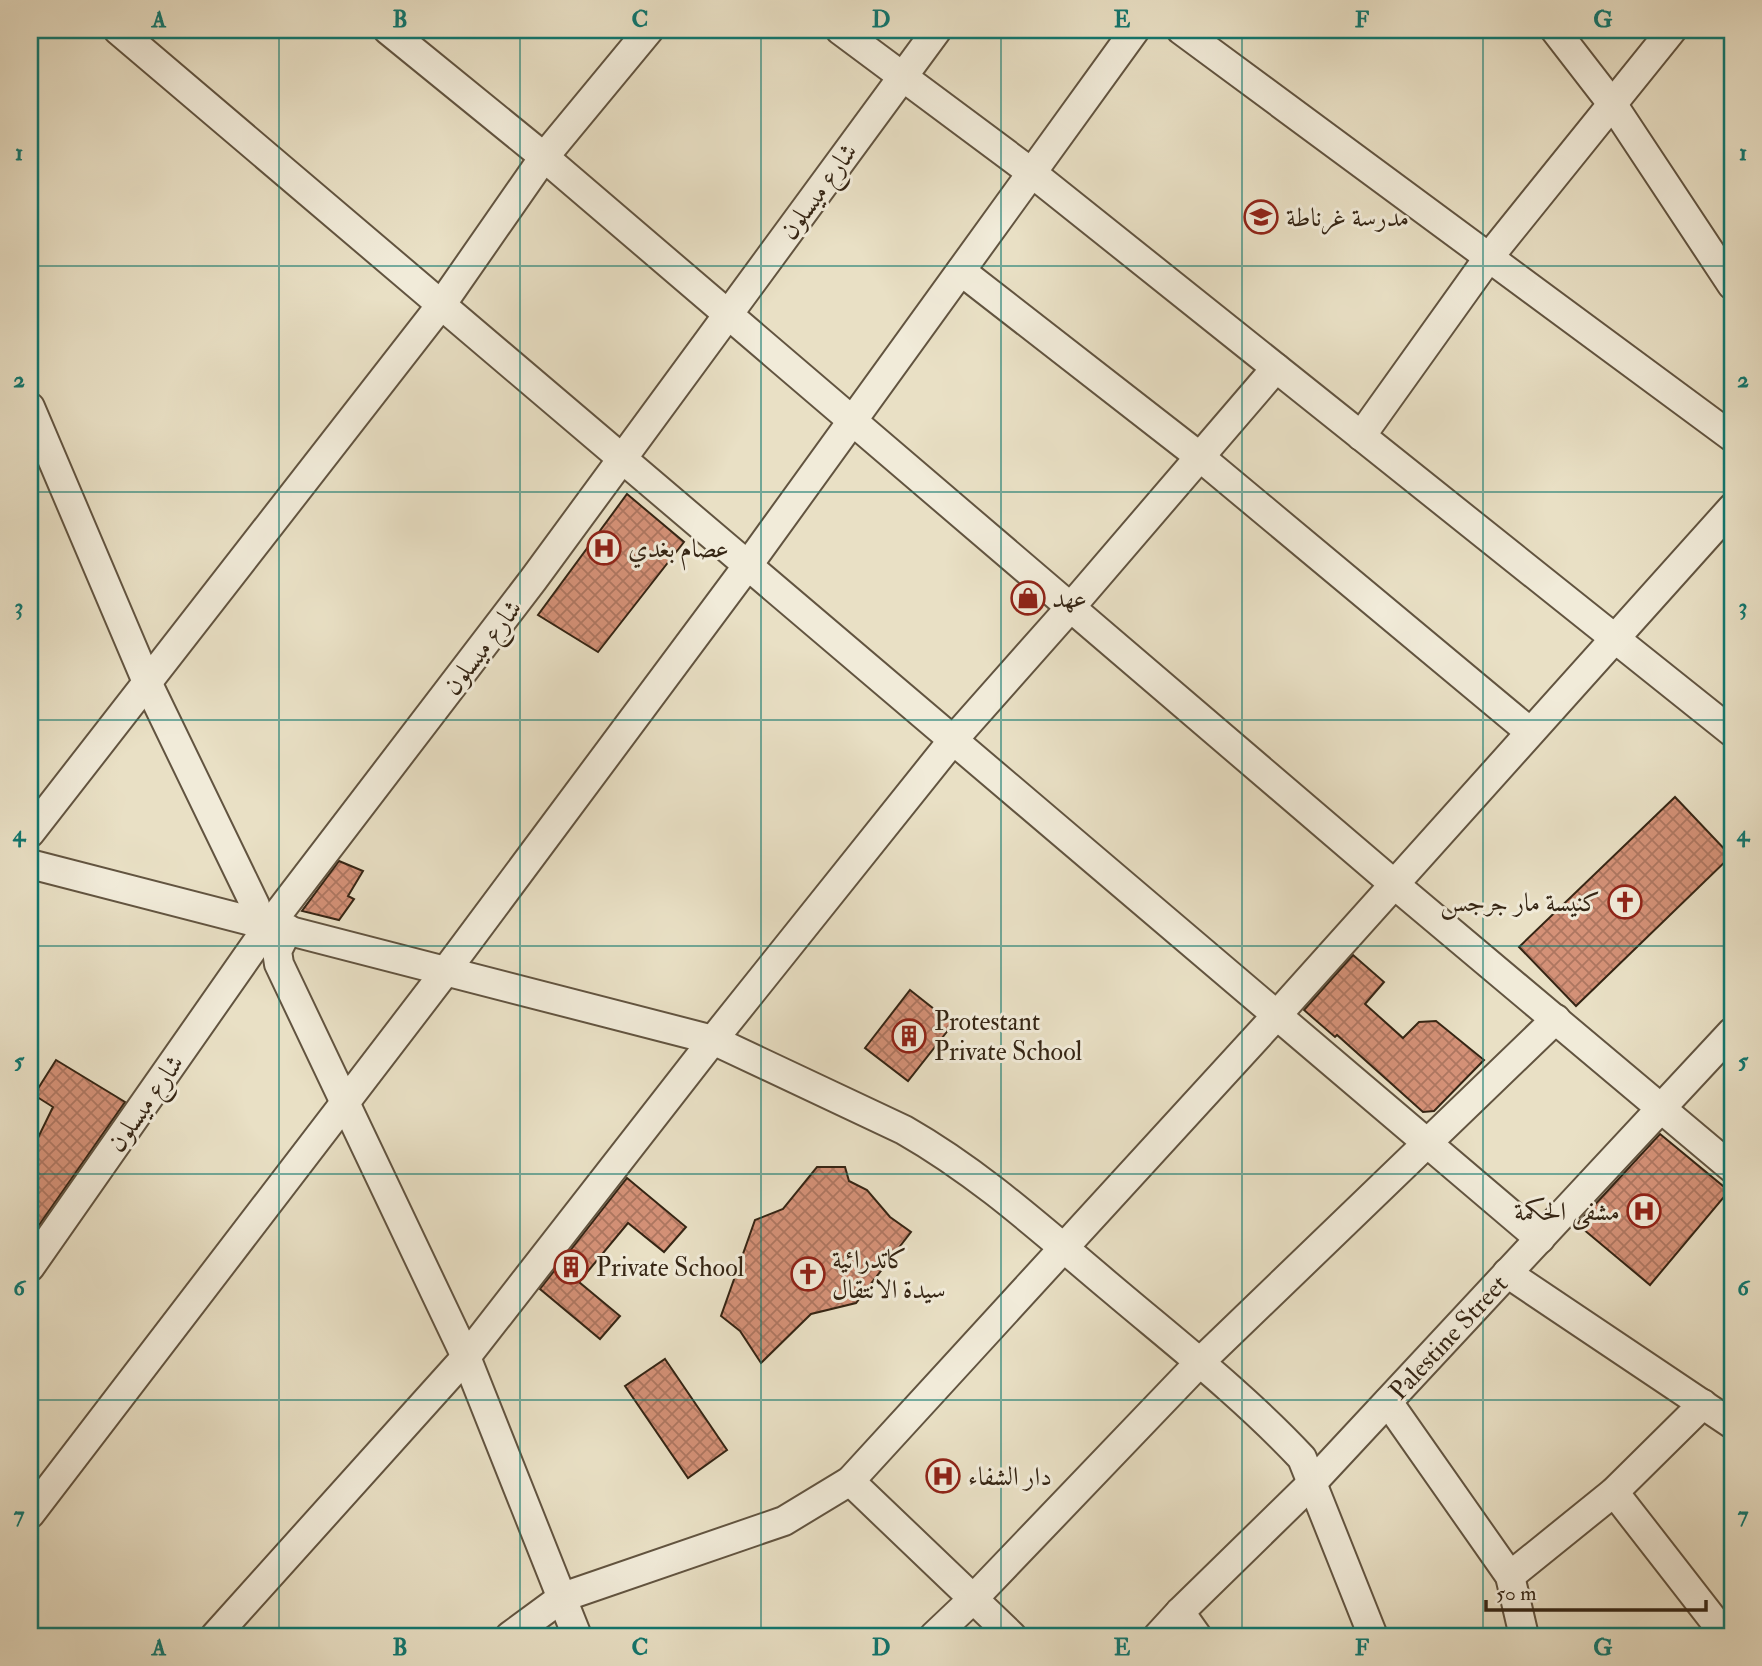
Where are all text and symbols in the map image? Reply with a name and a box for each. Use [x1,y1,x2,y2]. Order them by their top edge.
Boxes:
text: A [151,5,167,34]
text: B [392,5,408,34]
text: C [632,5,648,34]
text: D [872,5,890,34]
text: E [1114,5,1131,34]
text: F [1355,5,1370,34]
text: G [1593,5,1613,34]
street label: شارع ميسلون [773,137,869,249]
text: 1 [15,138,23,167]
text: 1 [1739,138,1747,167]
school or university icon: مدرسة غرناطة [1242,198,1280,236]
place label: مدرسة غرناطة [1286,202,1409,235]
text: 2 [13,365,25,394]
text: 2 [1737,365,1749,394]
hospital icon: عصام بغدي [585,529,623,567]
place label: عصام بغدي [628,533,729,571]
shop icon: عهد [1009,579,1047,617]
place label: عهد [1052,583,1087,615]
text: 3 [15,592,23,621]
text: 3 [1739,592,1747,621]
street label: شارع ميسلون [436,593,533,705]
text: 4 [12,819,27,848]
text: 4 [1736,819,1751,848]
church icon: كنيسة مار جرجس [1606,883,1644,921]
place label: كنيسة مار جرجس [1440,887,1600,920]
place label: Protestant Private School [934,1006,1083,1068]
building icon: Protestant Private School [890,1017,928,1055]
text: 5 [14,1046,25,1075]
text: 5 [1738,1046,1749,1075]
street label: شارع ميسلون [101,1049,195,1161]
hospital icon: مشفى الحكمة [1625,1192,1663,1230]
place label: مشفى الحكمة [1514,1196,1620,1230]
place label: كاتدرائية سيدة الانتقال [832,1244,946,1306]
building icon: Private School [552,1248,590,1286]
place label: Private School [596,1252,745,1284]
church icon: كاتدرائية سيدة الانتقال [789,1255,827,1293]
street label: Palestine Street [1383,1268,1515,1407]
text: 6 [13,1273,27,1302]
text: 6 [1737,1273,1751,1302]
hospital icon: دار الشفاء [924,1457,962,1495]
place label: دار الشفاء [968,1461,1052,1493]
text: 7 [14,1500,25,1529]
text: 7 [1738,1500,1749,1529]
scale bar [1486,1568,1706,1612]
text: 50 m [1496,1580,1537,1607]
text: A [151,1633,167,1662]
text: B [392,1633,408,1662]
text: C [632,1633,648,1662]
text: D [872,1633,890,1662]
text: E [1114,1633,1131,1662]
text: F [1355,1633,1370,1662]
text: G [1593,1633,1613,1662]

